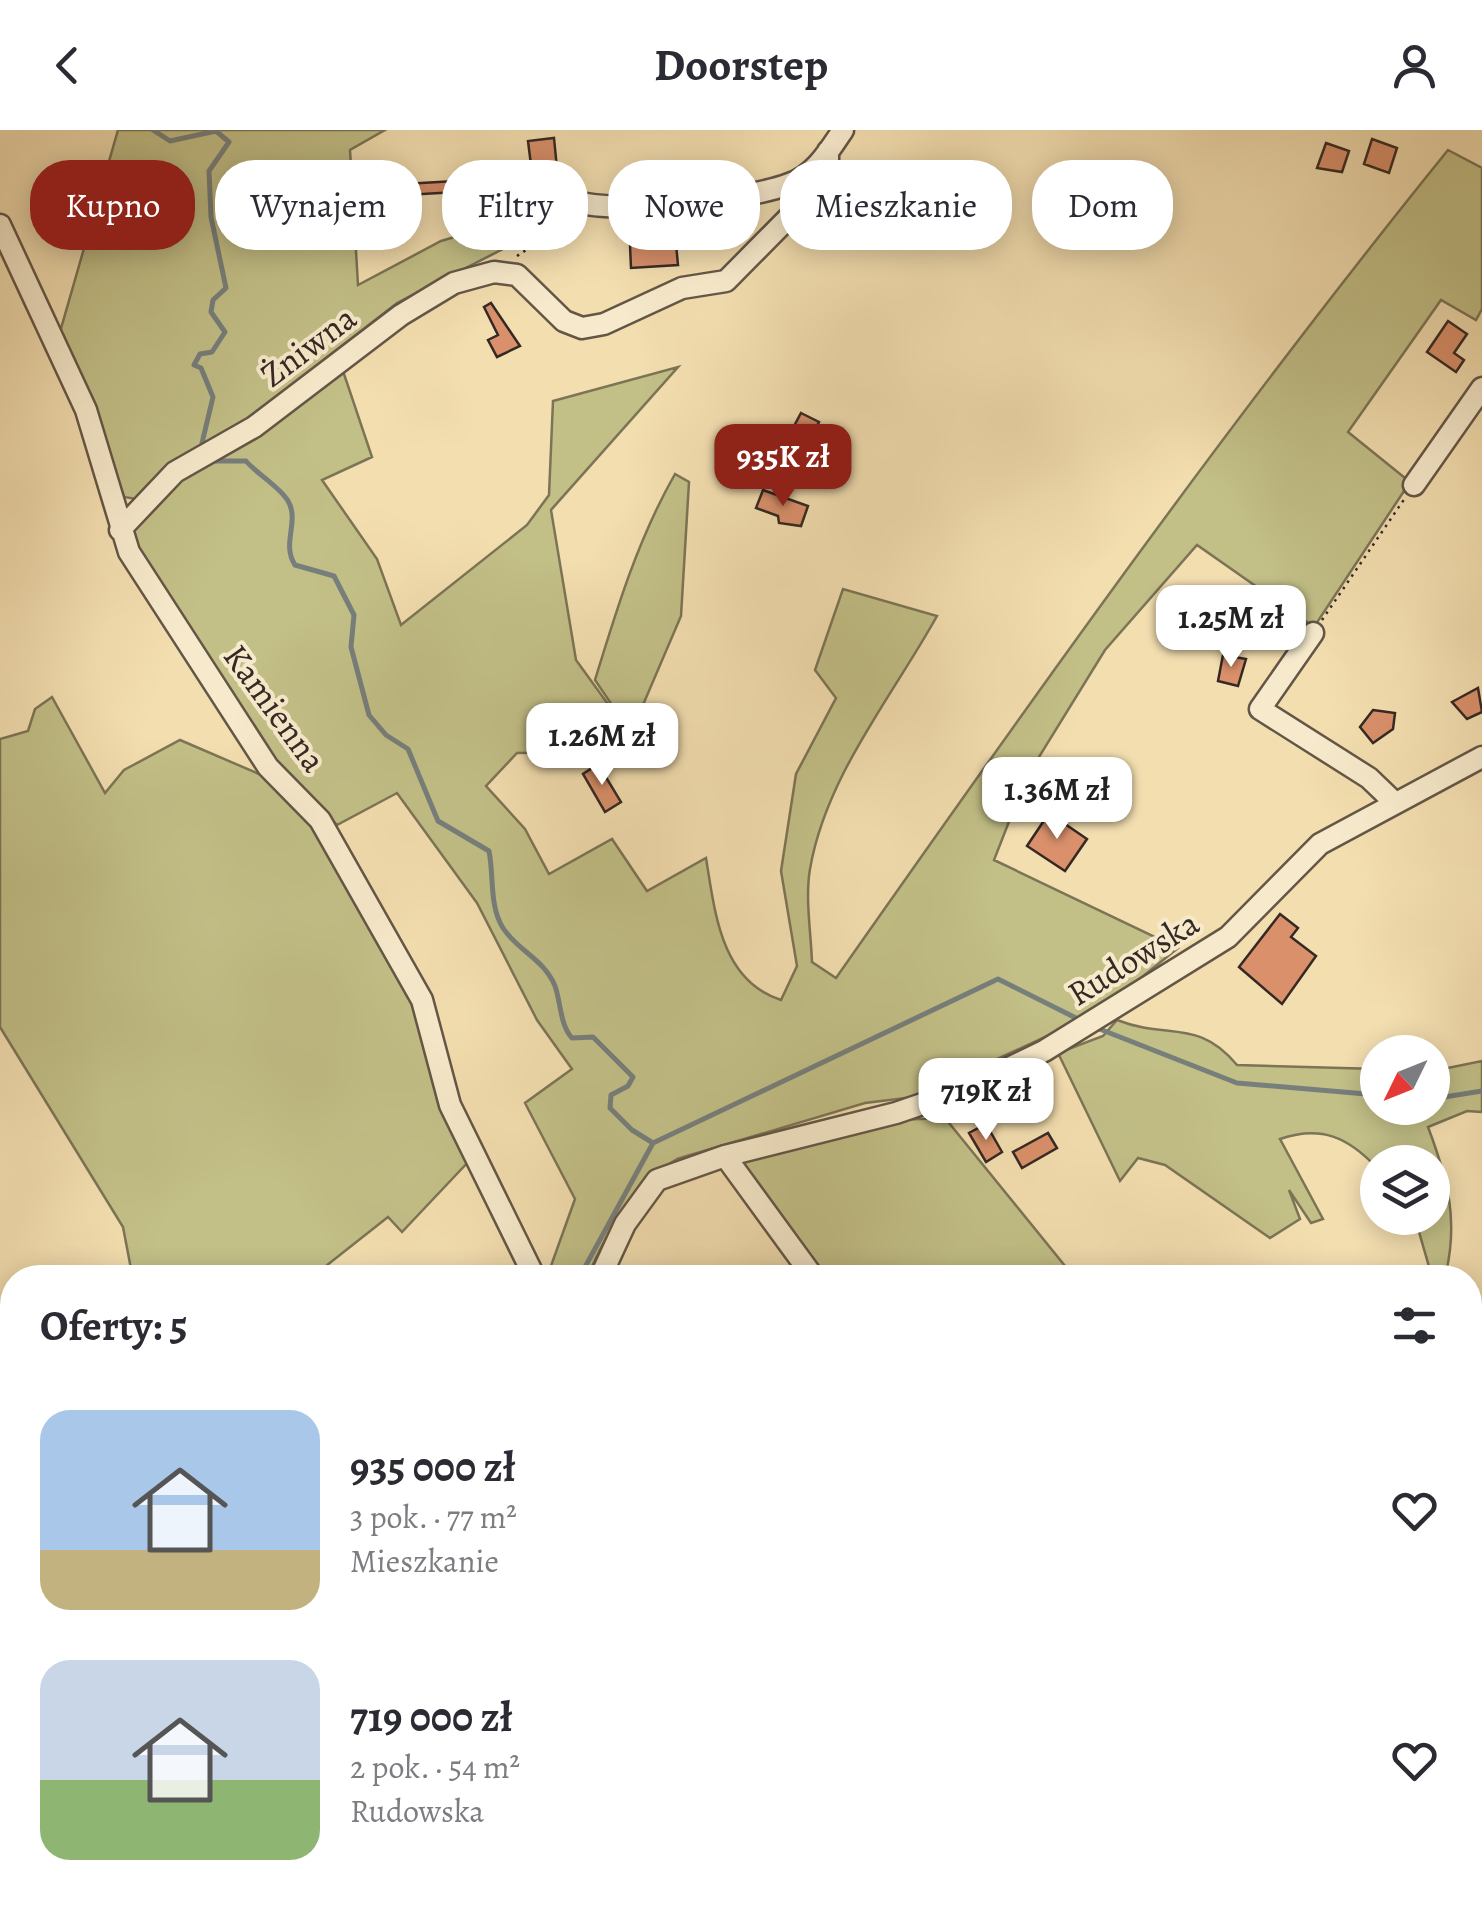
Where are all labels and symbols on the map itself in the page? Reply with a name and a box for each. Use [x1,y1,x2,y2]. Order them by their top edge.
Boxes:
street label: Żniwna [250,294,367,398]
pin: 935K zł [691,424,875,509]
pin: 1.25M zł [1128,585,1334,670]
street label: Kamienna [212,634,338,782]
pin: 1.26M zł [499,703,705,788]
pin: 1.36M zł [954,757,1160,842]
street label: Rudowska [1058,898,1209,1017]
north arrow [1360,1035,1450,1125]
pin: 719K zł [894,1058,1078,1143]

